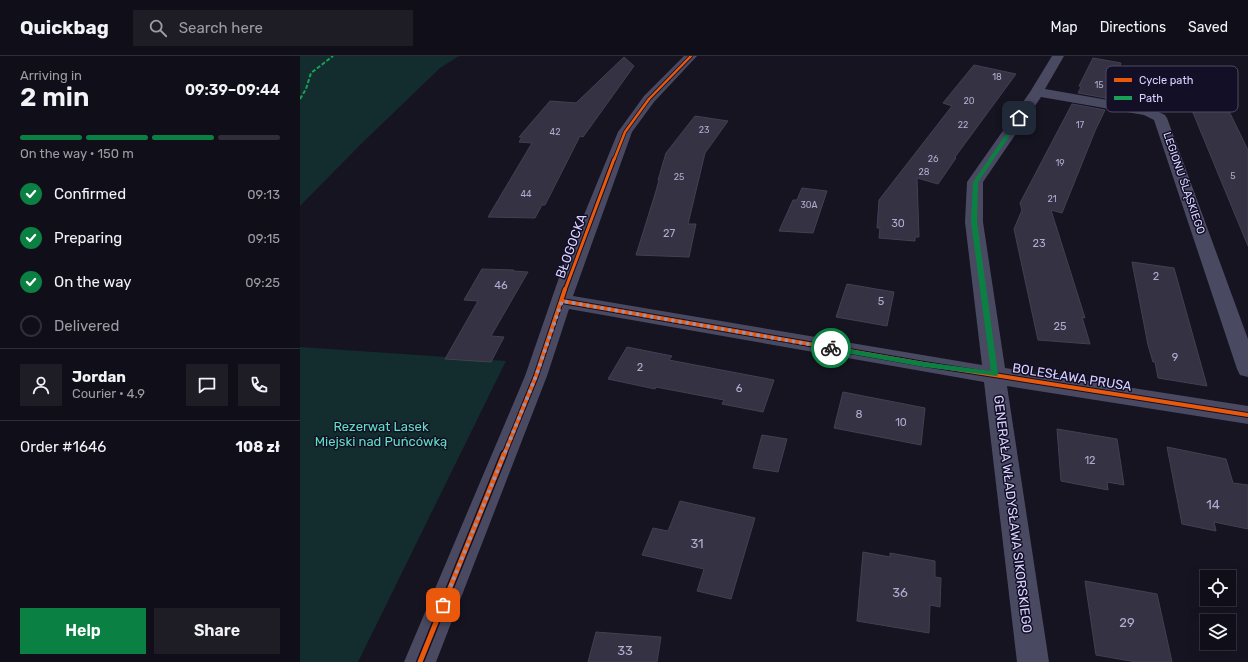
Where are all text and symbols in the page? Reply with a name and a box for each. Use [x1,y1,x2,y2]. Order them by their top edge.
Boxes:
search box [133,10,413,46]
text: Quickbag [20,16,109,39]
icon: search [147,17,169,39]
text: Search here [179,19,263,37]
text: Map [1051,19,1078,36]
text: Directions [1100,19,1166,36]
text: Saved [1188,19,1228,36]
legend [1106,66,1238,112]
text: Arriving in [20,68,82,83]
house number: 18 [992,72,1002,82]
text: Cycle path [1139,74,1193,87]
house number: 15 [1094,80,1104,90]
text: 09:39–09:44 [185,81,280,99]
text: 2 min [20,82,89,113]
text: Path [1139,92,1163,105]
house number: 20 [964,96,975,106]
pin [1002,101,1036,135]
icon: home [1008,107,1030,129]
house number: 22 [958,120,968,130]
house number: 17 [1076,120,1085,130]
house number: 23 [699,125,709,135]
house number: 42 [550,127,560,137]
street label: LEGIONU ŚLĄSKIEGO [1160,130,1208,236]
text: On the way · 150 m [20,146,134,161]
house number: 26 [928,154,939,164]
house number: 19 [1055,158,1065,168]
house number: 28 [918,167,930,177]
house number: 5 [1230,171,1236,181]
house number: 25 [674,172,684,182]
icon: check [20,183,42,205]
text: Confirmed [54,185,126,203]
text: 09:13 [247,187,280,202]
house number: 44 [520,189,532,199]
house number: 21 [1047,194,1057,204]
house number: 30A [800,200,818,210]
street label: BŁOGOCKA [552,211,590,280]
house number: 30 [891,217,905,230]
icon: check [20,227,42,249]
house number: 27 [663,227,675,240]
text: Preparing [54,229,122,247]
text: 09:15 [247,231,280,246]
house number: 23 [1032,237,1046,250]
house number: 2 [1153,270,1159,283]
icon: check [20,271,42,293]
text: On the way [54,273,132,291]
text: 09:25 [245,275,280,290]
house number: 46 [494,279,508,292]
house number: 5 [878,295,885,308]
text: Delivered [54,317,119,335]
house number: 25 [1054,320,1067,333]
courier [811,328,851,368]
icon: bike [820,337,842,359]
house number: 9 [1172,351,1178,364]
street label: BOLESŁAWA PRUSA [1011,360,1133,394]
house number: 2 [637,361,643,374]
button: person [20,364,62,406]
button: chat [186,364,228,406]
button: phone [238,364,280,406]
text: Jordan [72,368,126,386]
house number: 6 [736,382,743,395]
text: Courier · 4.9 [72,386,145,401]
street label: GENERAŁA WŁADYSŁAWA SIKORSKIEGO [991,394,1035,634]
house number: 8 [856,408,863,421]
house number: 10 [895,416,907,429]
park label: Rezerwat Lasek Miejski nad Puńcówką [315,419,447,449]
text: Order #1646 [20,438,106,456]
text: 108 zł [236,438,280,456]
house number: 12 [1084,454,1096,467]
house number: 14 [1206,497,1220,512]
house number: 31 [690,536,704,551]
map controls [1200,570,1236,650]
button: locate [1200,570,1236,606]
house number: 36 [892,585,908,600]
pin [426,588,460,622]
icon: bag [432,594,454,616]
button: Help [20,608,146,654]
button: Share [154,608,280,654]
button: layers [1200,614,1236,650]
house number: 29 [1119,615,1135,630]
house number: 33 [617,643,633,658]

